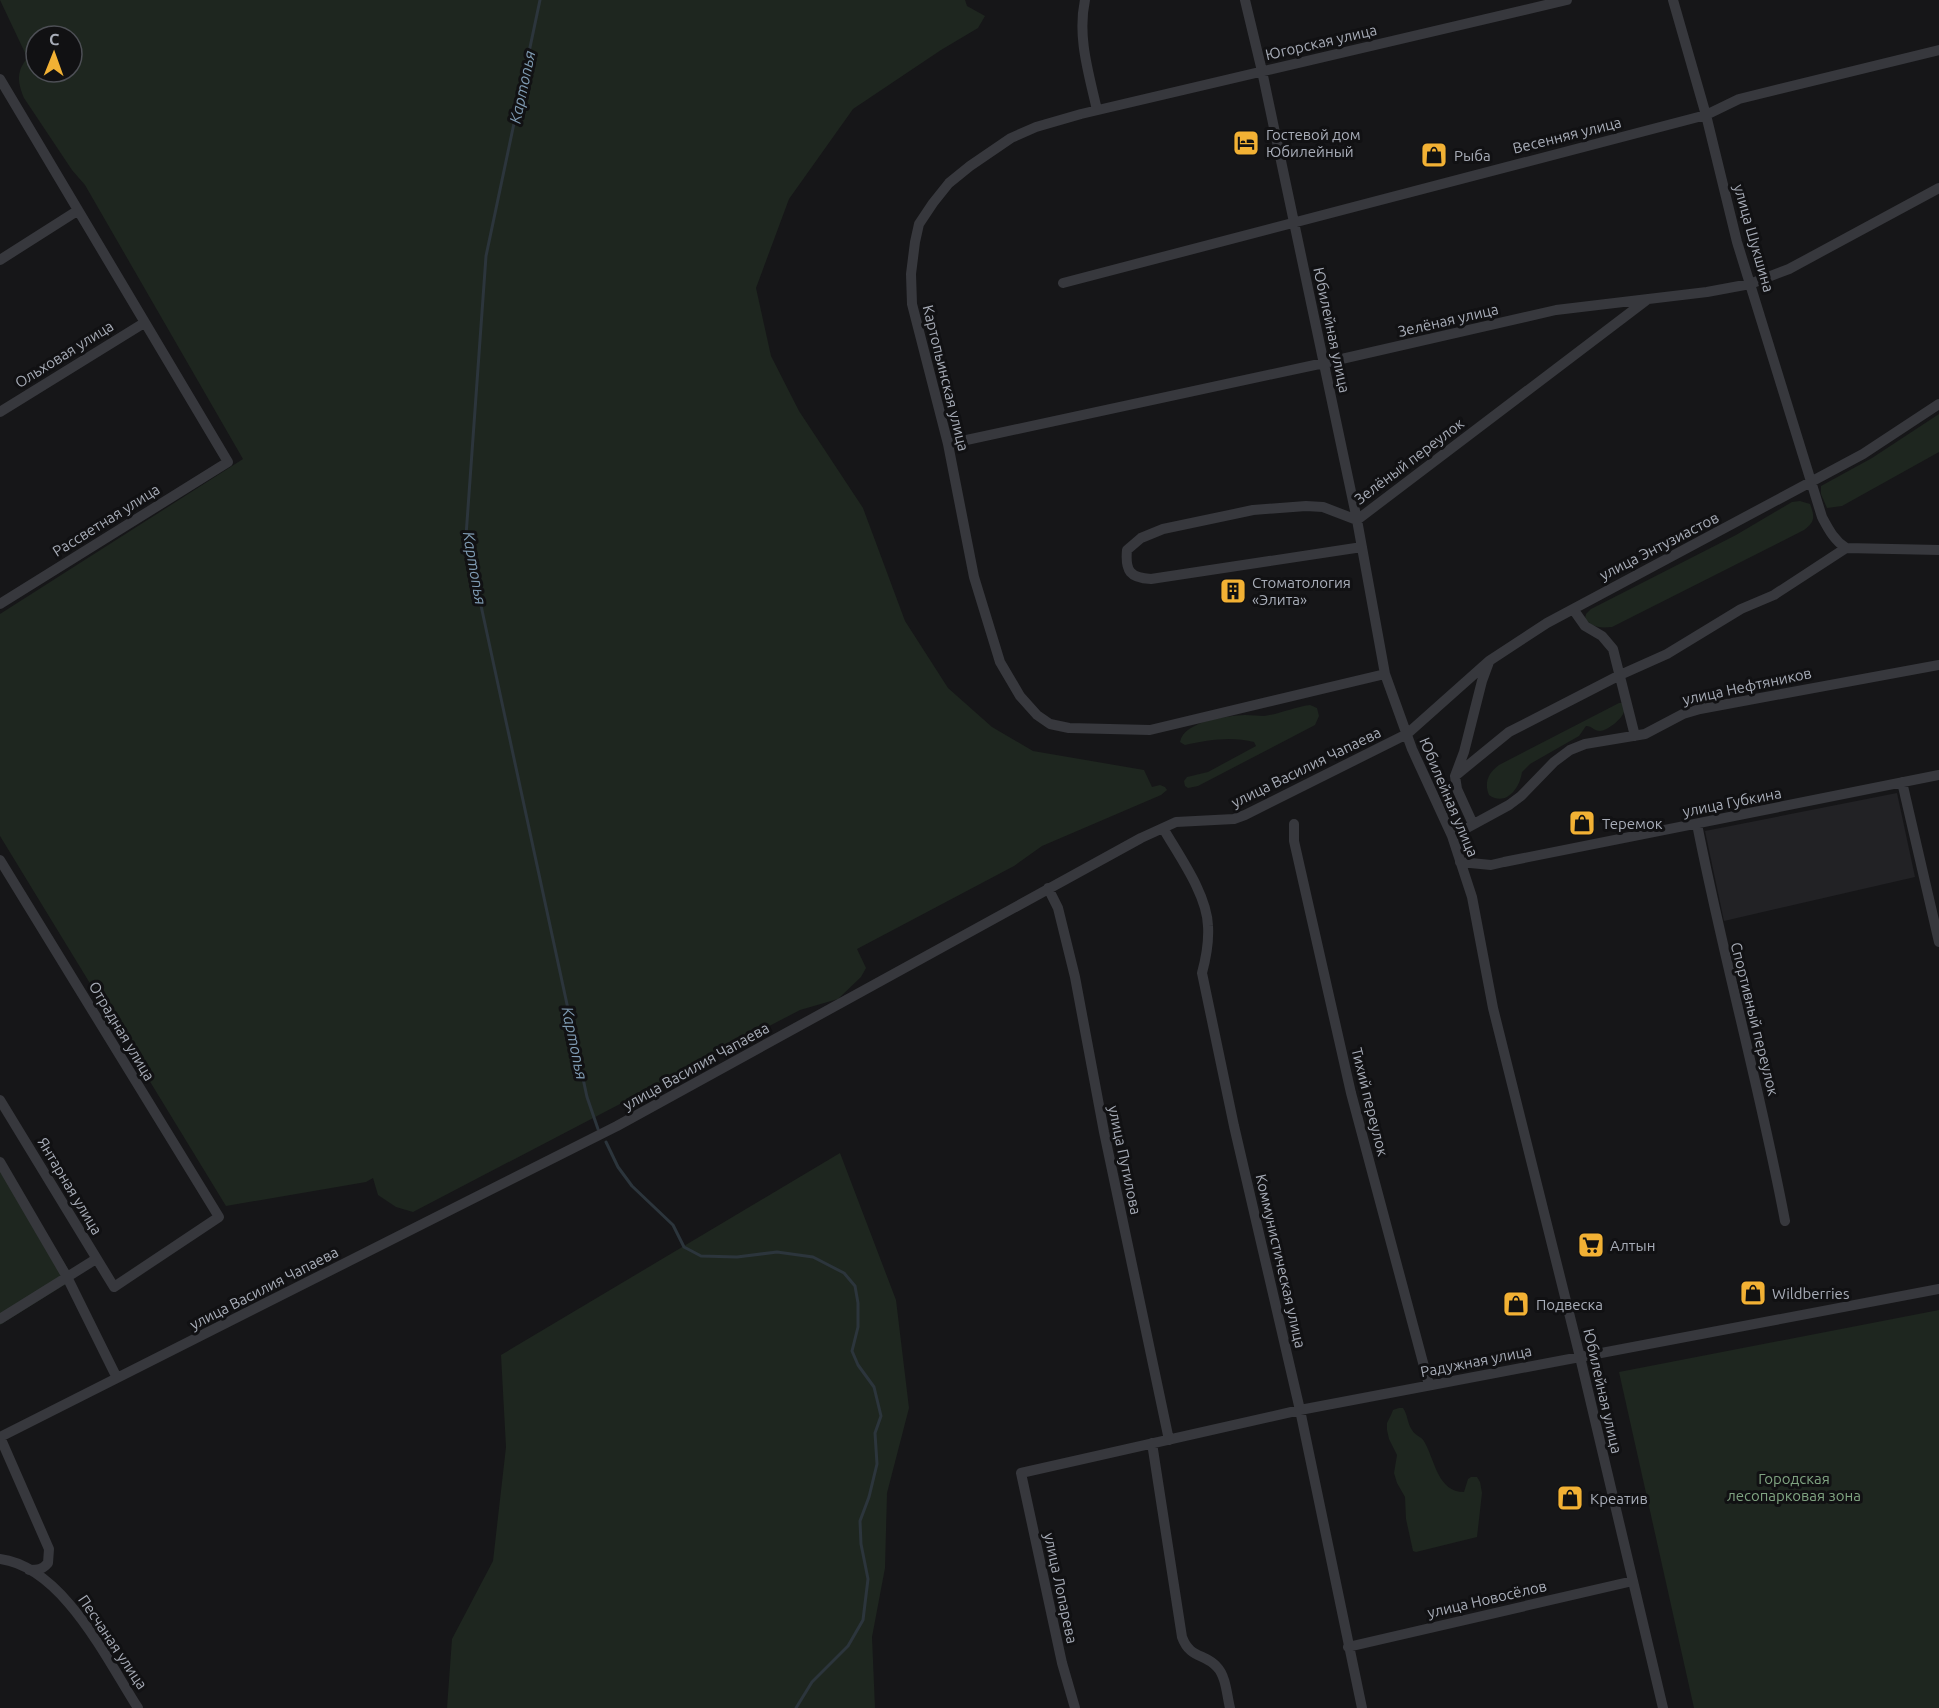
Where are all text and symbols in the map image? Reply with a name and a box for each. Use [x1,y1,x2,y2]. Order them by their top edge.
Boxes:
street label: Югорская улица [1264,21,1378,63]
north arrow [24,24,84,84]
text: С [49,30,60,48]
water label: Картопья [506,49,538,125]
street label: Весенняя улица [1511,113,1623,157]
place label: Гостевой дом Юбилейный [1266,126,1361,160]
hotel icon: Гостевой дом Юбилейный [1231,128,1261,158]
shop icon: Рыба [1419,140,1449,170]
place label: Рыба [1454,147,1491,164]
street label: улица Шукшина [1730,182,1778,294]
street label: Юбилейная улица [1310,266,1354,394]
street label: Зелёная улица [1396,300,1500,340]
street label: Картопьинская улица [920,303,972,453]
street label: Ольховая улица [12,317,116,391]
street label: Зелёный переулок [1351,414,1467,508]
street label: Рассветная улица [49,480,163,560]
street label: улица Энтузиастов [1597,509,1721,583]
water label: Картопья [460,530,490,606]
place label: Стоматология «Элита» [1252,574,1351,608]
building icon: Стоматология «Элита» [1218,576,1248,606]
street label: улица Нефтяников [1681,664,1813,708]
street label: улица Василия Чапаева [1228,723,1384,811]
street label: Юбилейная улица [1416,735,1482,859]
street label: улица Губкина [1681,784,1783,820]
shop icon: Теремок [1567,808,1597,838]
place label: Теремок [1602,815,1663,832]
street label: Спортивный переулок [1728,940,1782,1098]
street label: Отрадная улица [86,978,158,1084]
water label: Картопья [559,1005,591,1081]
street label: улица Василия Чапаева [620,1019,772,1113]
street label: Тихий переулок [1348,1046,1392,1158]
street label: улица Путилова [1105,1104,1145,1216]
street label: Янтарная улица [34,1134,106,1238]
street label: Коммунистическая улица [1253,1172,1309,1350]
supermarket icon: Алтын [1576,1230,1606,1260]
place label: Алтын [1610,1237,1655,1254]
street label: улица Василия Чапаева [187,1243,341,1333]
shop icon: Wildberries [1738,1278,1768,1308]
place label: Wildberries [1772,1285,1849,1302]
shop icon: Подвеска [1501,1289,1531,1319]
place label: Подвеска [1536,1296,1603,1313]
street label: Юбилейная улица [1580,1327,1626,1455]
street label: Радужная улица [1419,1342,1533,1380]
park label: Городская лесопарковая зона [1727,1470,1861,1504]
shop icon: Креатив [1555,1483,1585,1513]
place label: Креатив [1590,1490,1648,1507]
street label: улица Лопарева [1041,1531,1081,1645]
street label: улица Новосёлов [1426,1577,1548,1621]
street label: Песчаная улица [75,1592,151,1692]

